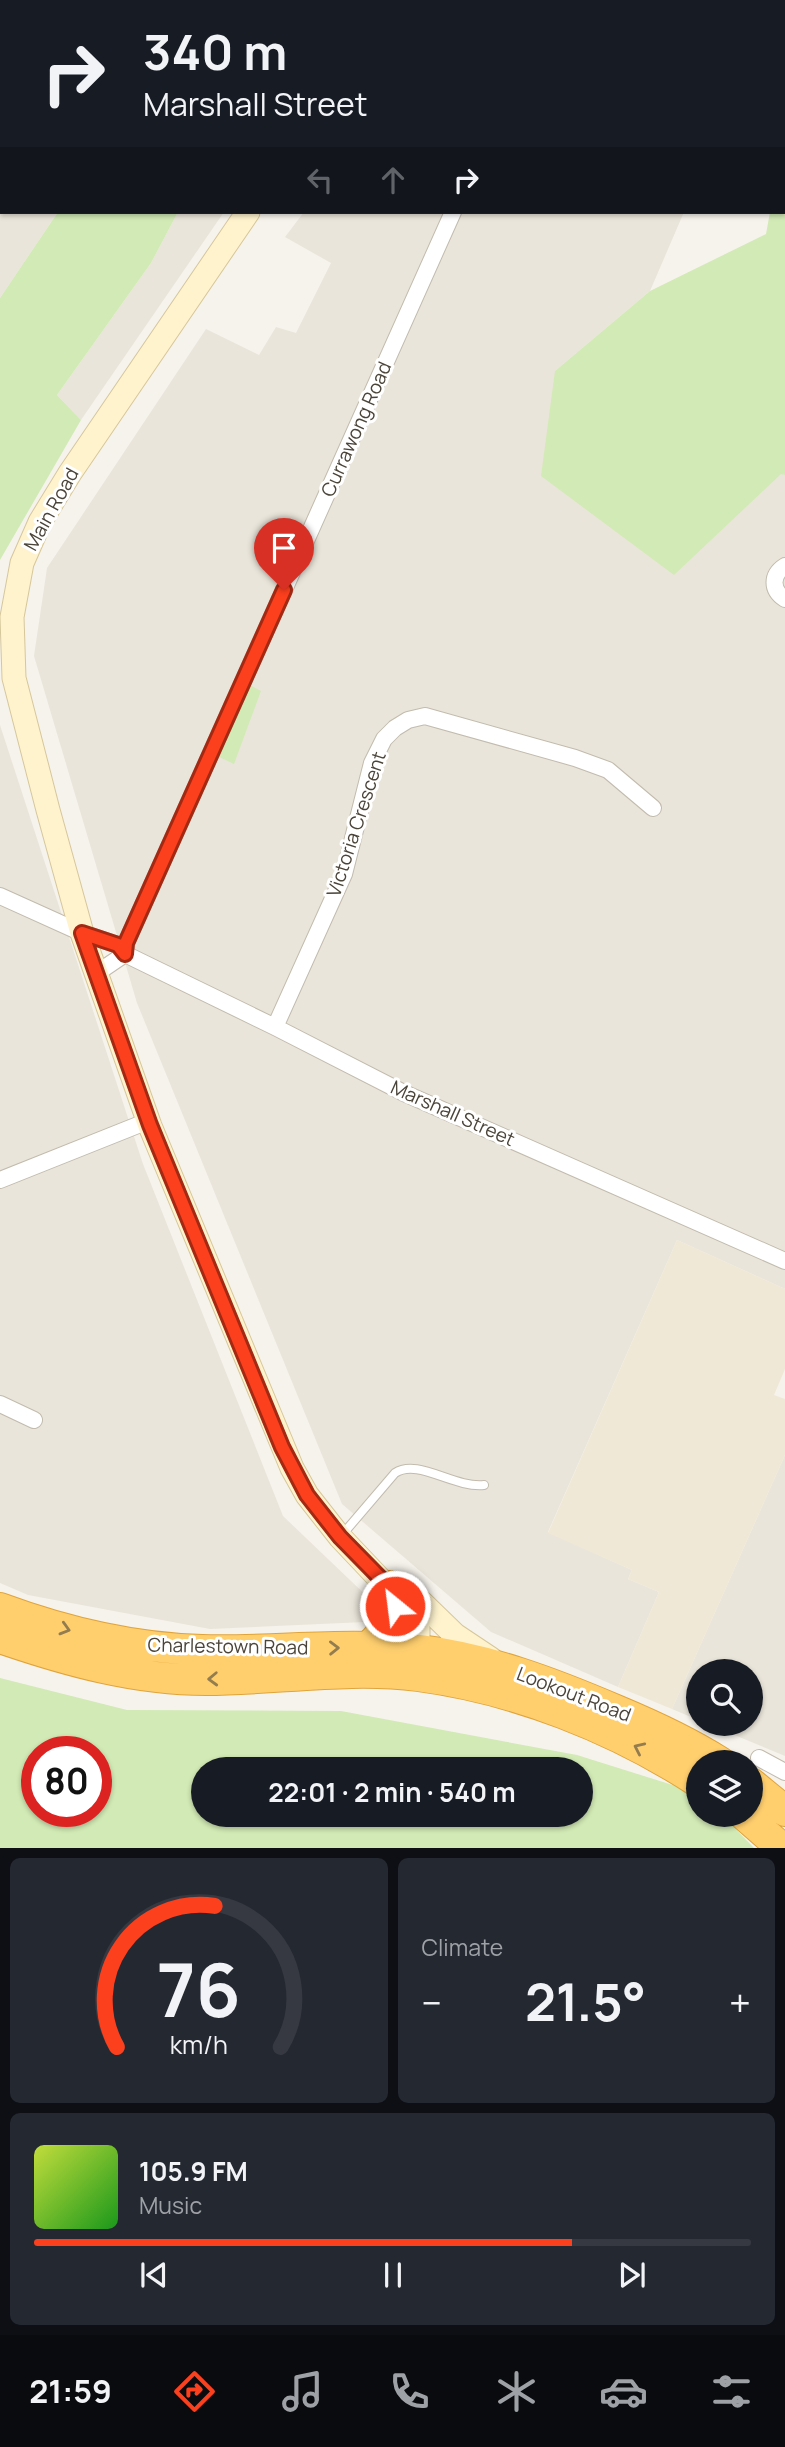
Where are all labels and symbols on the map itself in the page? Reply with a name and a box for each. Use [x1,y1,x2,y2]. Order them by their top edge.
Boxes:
street label: Currawong Road [315,357,397,501]
street label: Main Road [18,463,84,555]
pin [254,518,314,590]
street label: Victoria Crescent [320,748,392,900]
street label: Marshall Street [387,1074,519,1152]
position arrow [358,1569,432,1643]
one-way arrow [59,1621,71,1635]
street label: Charlestown Road [147,1632,309,1660]
one-way arrow [329,1640,340,1656]
street label: Lookout Road [513,1660,635,1728]
one-way arrow [207,1672,218,1687]
speed limit sign: 80 [21,1736,112,1827]
one-way arrow [634,1743,646,1757]

